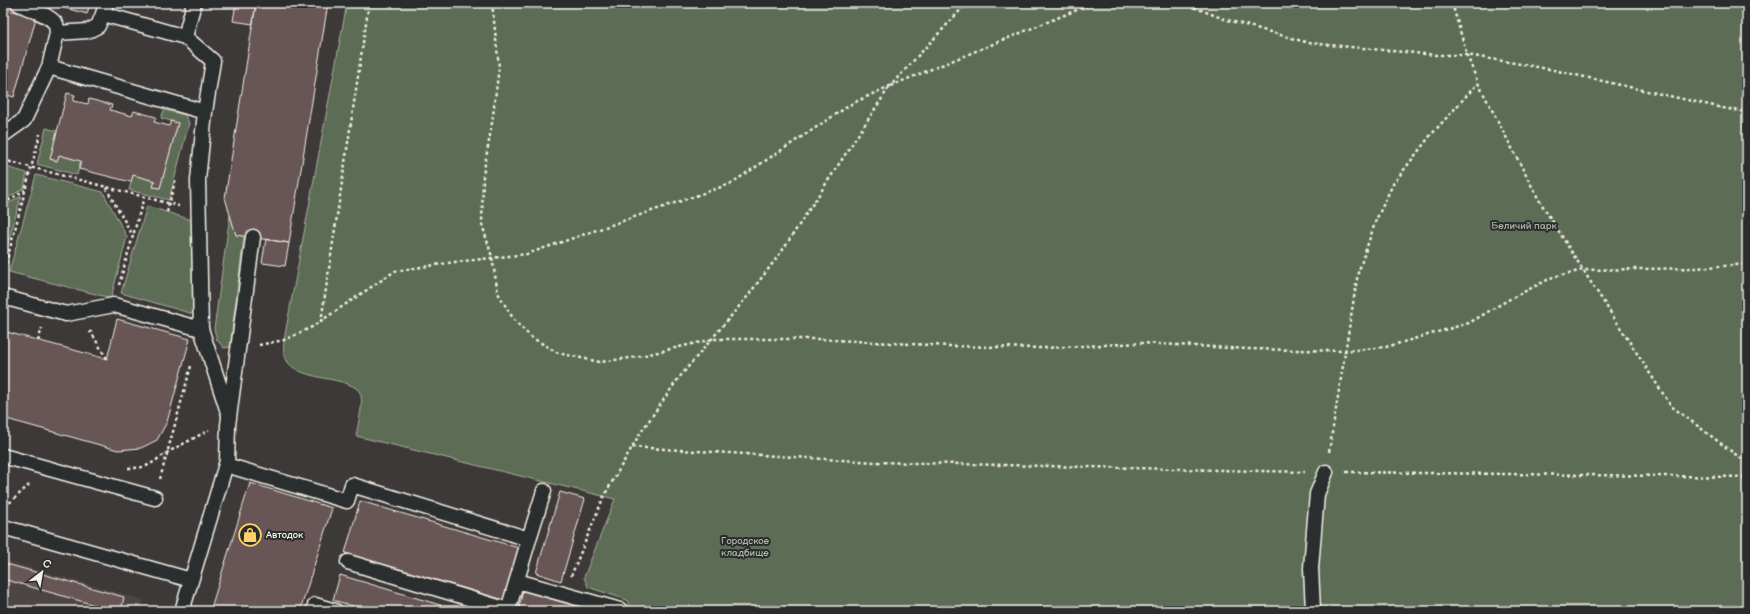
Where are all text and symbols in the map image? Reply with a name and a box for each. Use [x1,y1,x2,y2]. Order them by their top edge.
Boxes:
park label: Беличий парк [1491,220,1557,232]
shop icon: Автодок [237,522,263,548]
place label: Автодок [265,529,304,541]
park label: Городское кладбище [721,535,770,559]
north arrow [22,552,62,592]
text: С [40,556,54,572]

